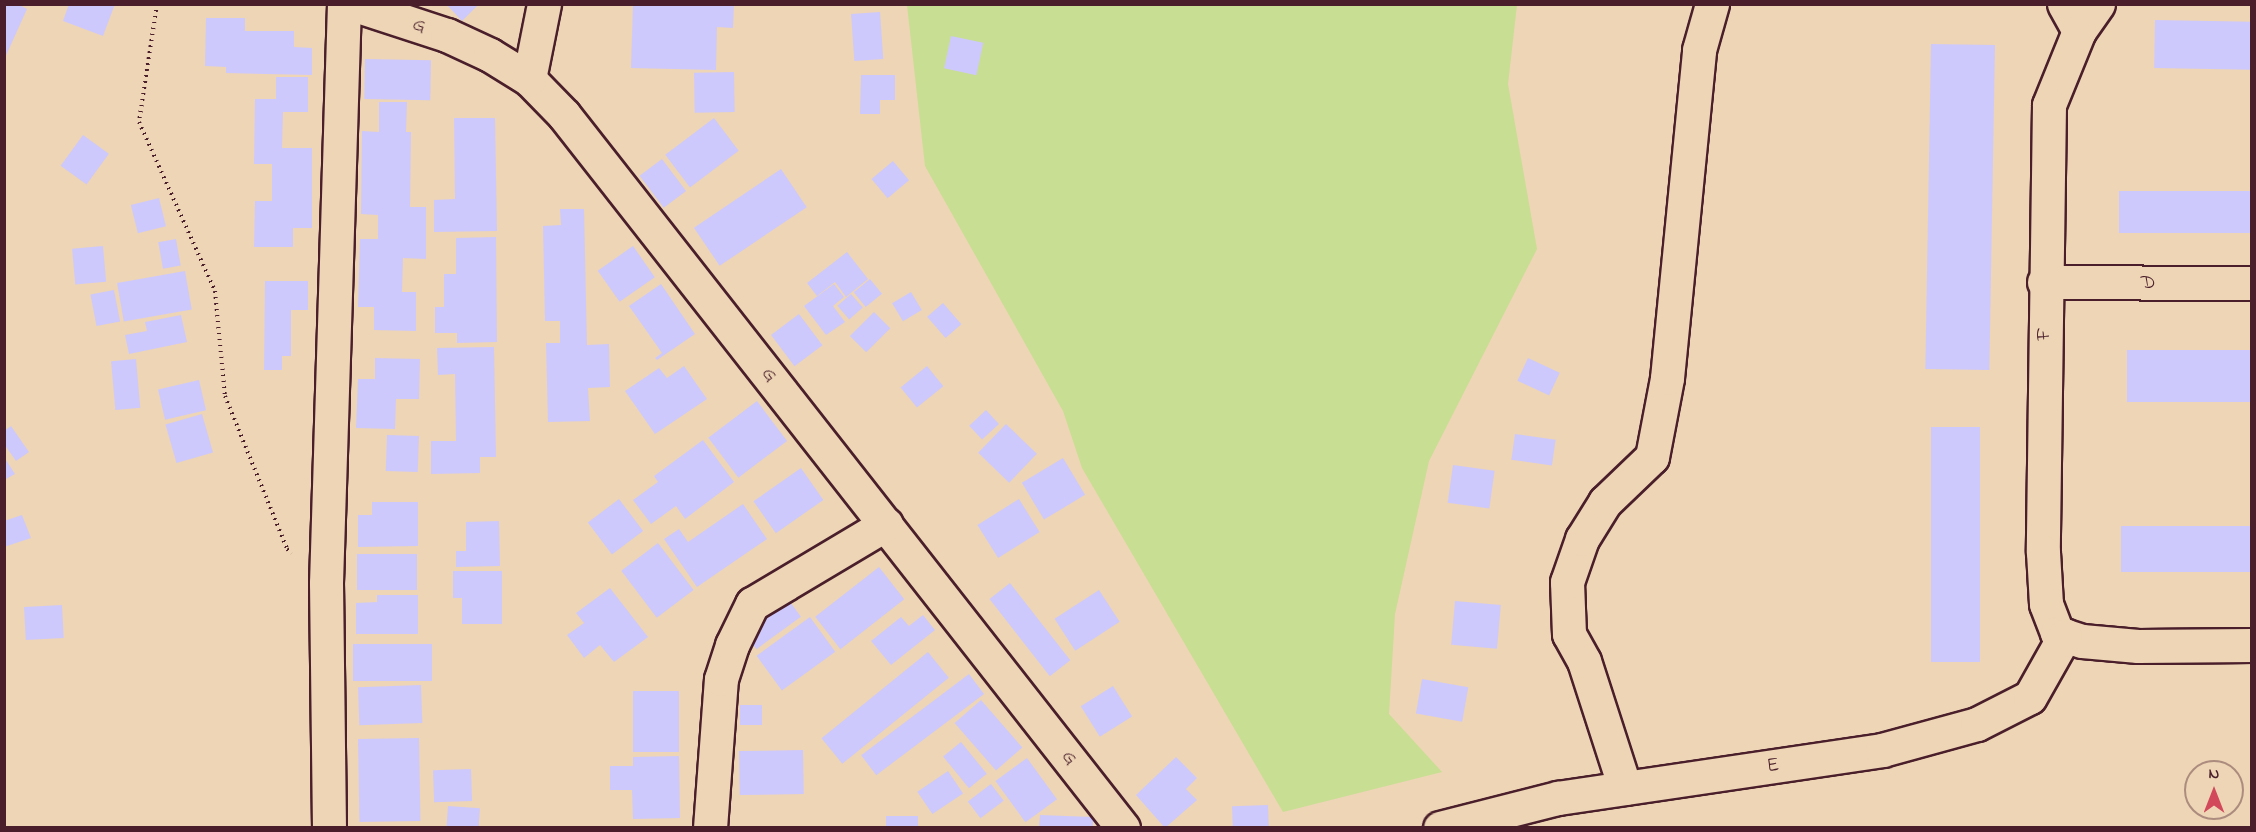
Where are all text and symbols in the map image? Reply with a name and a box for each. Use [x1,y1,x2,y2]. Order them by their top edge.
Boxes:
street label: G [409,13,429,39]
street label: D [2141,271,2155,295]
street label: F [2032,328,2056,340]
street label: G [756,363,782,387]
street label: G [1056,746,1082,770]
street label: E [1765,753,1781,779]
north arrow [2184,760,2244,820]
text: N [2209,762,2219,786]

